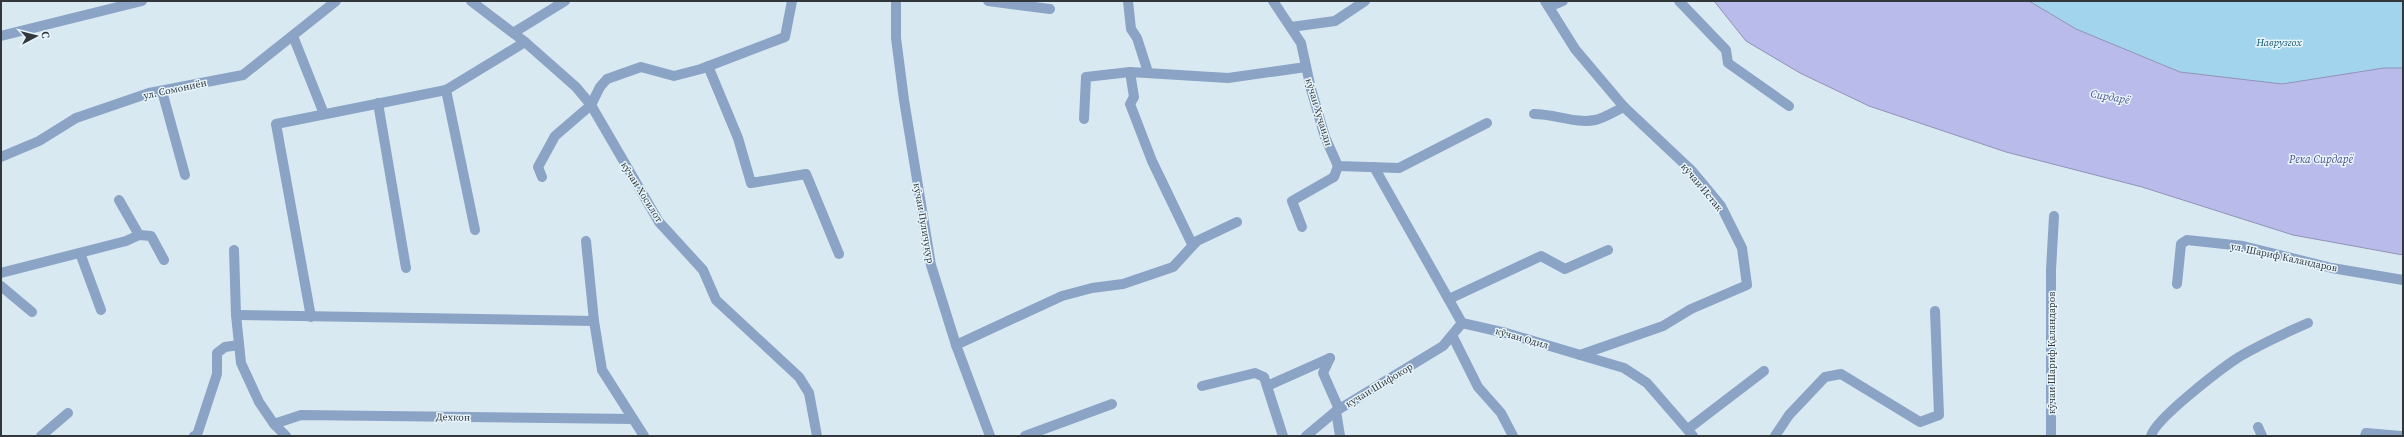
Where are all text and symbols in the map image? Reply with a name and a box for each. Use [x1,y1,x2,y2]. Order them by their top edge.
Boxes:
north arrow [16,16,56,56]
text: С [38,31,53,39]
park label: Наврузгох [2255,36,2302,49]
street label: ул. Сомониён [142,76,208,102]
street label: кӯчаи Хуҷанди [1303,77,1336,148]
water label: Сирдарё [2089,86,2132,108]
water label: Река Сирдарё [2288,152,2354,167]
street label: кӯчаи Хосилот [618,159,666,226]
street label: кӯчаи Истак [1678,160,1726,214]
street label: кӯчаи Пуличуқур [911,182,937,264]
street label: ул. Шариф Каландаров [2230,239,2338,275]
street label: кӯчаи Шариф Қаландаров [2045,292,2058,414]
street label: кӯчаи Одил [1494,324,1550,352]
street label: кучаи Шифокор [1343,360,1415,410]
street label: Дехкон [436,410,470,424]

